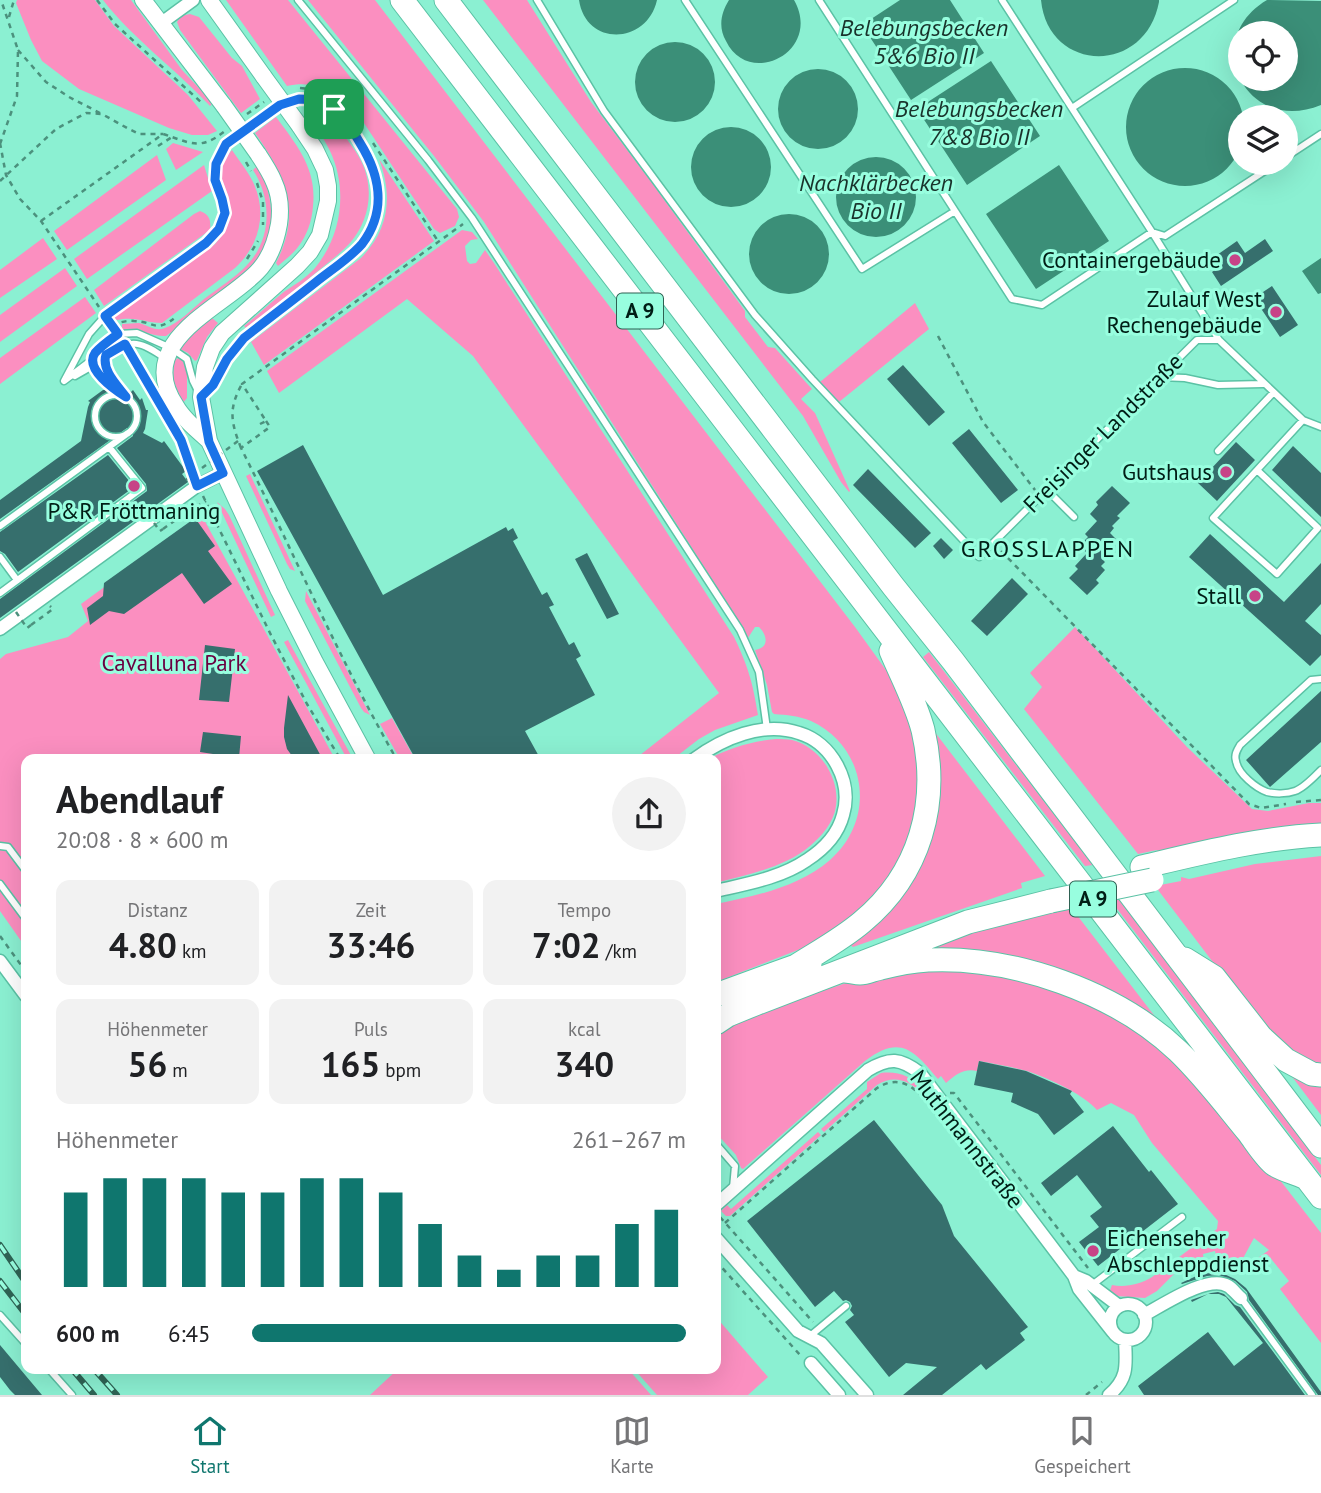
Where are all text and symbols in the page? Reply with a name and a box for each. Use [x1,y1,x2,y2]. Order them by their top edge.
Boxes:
water label: Belebungsbecken 5&6 Bio II [840,12,1008,71]
map controls [1228,21,1298,175]
button: locate [1228,21,1298,91]
pin [304,79,364,139]
icon: arrive [315,90,353,128]
water label: Belebungsbecken 7&8 Bio II [895,93,1063,152]
button: layers [1228,105,1298,175]
water label: Nachklärbecken Bio II [799,167,953,226]
place label: Containergebäude [1042,245,1221,274]
marker: Containergebäude [1227,252,1243,268]
place label: Zulauf West Rechengebäude [1106,284,1262,339]
road number: A 9 [617,294,663,328]
marker: Zulauf West Rechengebäude [1268,304,1284,320]
street label: Freisinger Landstraße [1017,347,1188,518]
place label: Gutshaus [1122,457,1212,486]
marker: Gutshaus [1218,464,1234,480]
marker: P&R Fröttmaning [126,478,142,494]
place label: P&R Fröttmaning [48,496,220,525]
district label: GROSSLAPPEN [961,533,1135,564]
place label: Stall [1196,581,1241,610]
marker: Stall [1247,588,1263,604]
park label: Cavalluna Park [102,648,246,677]
text: Abendlauf [56,774,223,823]
button: share [612,777,686,851]
text: 20:08 · 8 × 600 m [56,825,228,854]
road number: A 9 [1070,881,1116,916]
text: Distanz [128,898,188,922]
text: Zeit [356,898,386,922]
text: Tempo [557,898,611,922]
text: 4.80 [109,922,177,968]
text: 33:46 [327,922,415,968]
text: 7:02 [532,922,601,968]
text: km [177,939,207,963]
text: /km [601,939,637,963]
text: Höhenmeter [107,1017,208,1041]
text: Puls [354,1017,388,1041]
text: kcal [568,1017,601,1041]
text: 56 [128,1041,167,1087]
text: 165 [321,1041,380,1087]
text: 340 [555,1041,614,1087]
text: m [167,1058,188,1082]
text: bpm [380,1058,421,1082]
street label: Muthmannstraße [904,1063,1031,1214]
text: Höhenmeter [56,1125,178,1154]
text: 261–267 m [572,1125,686,1154]
place label: Eichenseher Abschleppdienst [1107,1223,1269,1278]
marker: Eichenseher Abschleppdienst [1085,1243,1101,1259]
text: 600 m [56,1319,119,1348]
text: 6:45 [168,1319,211,1348]
tab: Start [190,1412,230,1478]
tab: Karte [610,1412,654,1478]
tab: Gespeichert [1034,1412,1131,1478]

